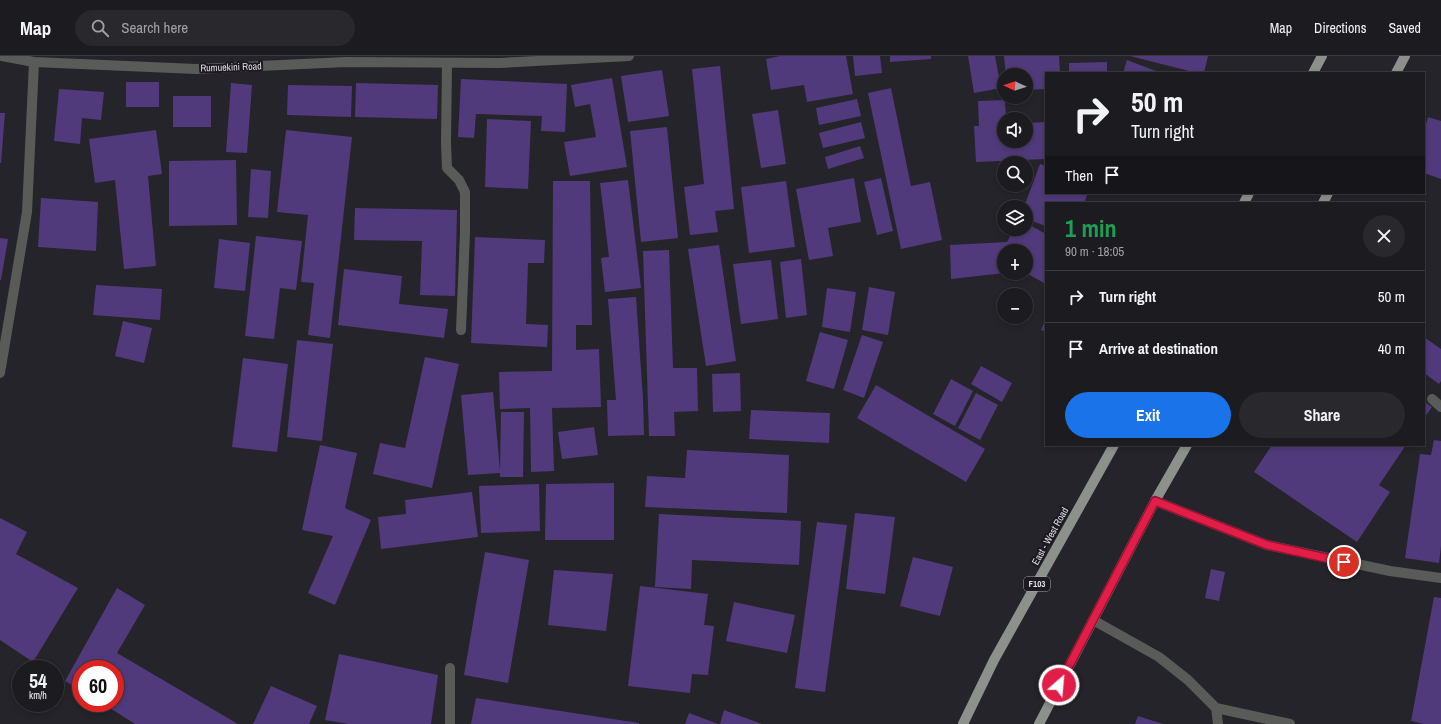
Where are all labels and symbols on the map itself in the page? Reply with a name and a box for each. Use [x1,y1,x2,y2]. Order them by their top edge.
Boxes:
street label: Rumuekini Road [200,59,262,75]
north arrow [997,68,1033,104]
street label: East - West Road [1029,505,1071,567]
pin [1327,545,1361,579]
road number: F103 [1024,577,1050,591]
speed limit sign: 60 [72,660,124,712]
position arrow [1038,664,1080,706]

